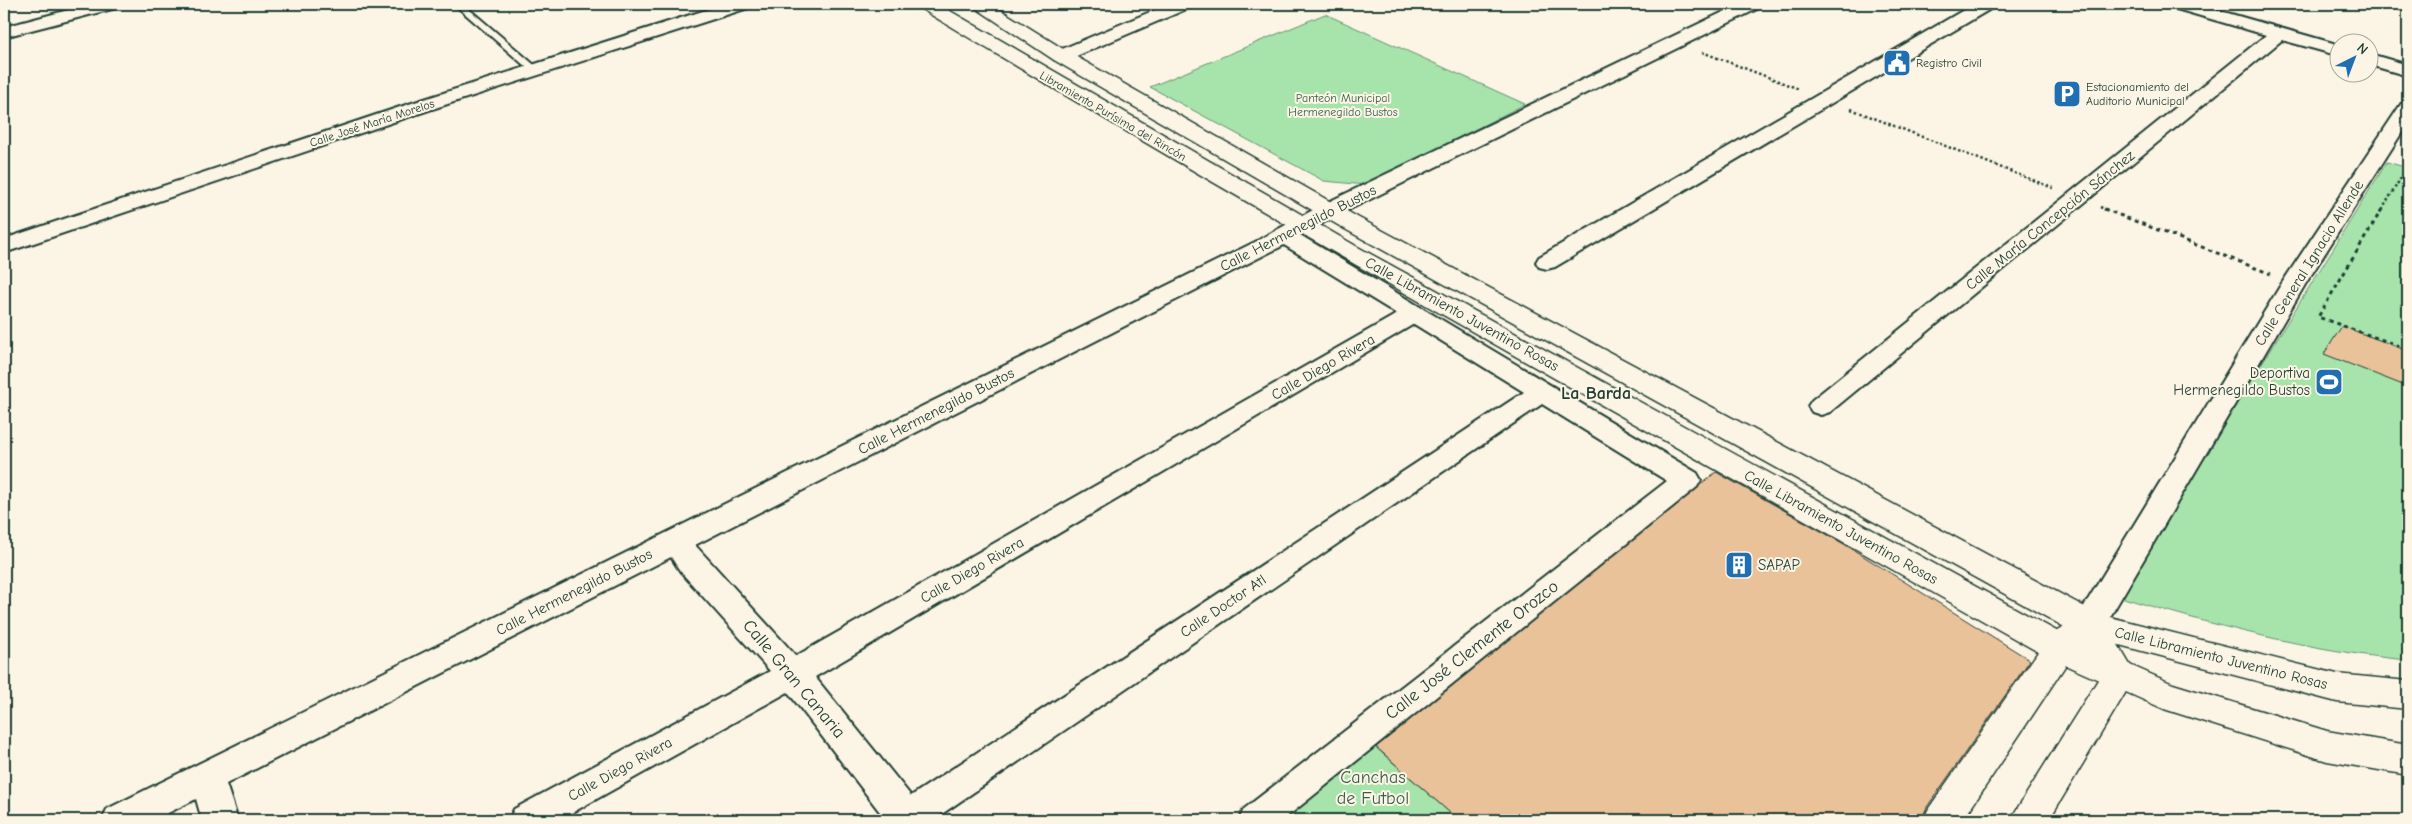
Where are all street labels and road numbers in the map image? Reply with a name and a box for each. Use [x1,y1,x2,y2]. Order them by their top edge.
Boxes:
street label: Libramiento Purísima del Rincón [1037,68,1189,164]
street label: Calle José María Morelos [308,96,436,150]
street label: Calle María Concepción Sánchez [1962,146,2138,294]
street label: Calle General Ignacio Allende [2251,176,2368,349]
street label: Calle Hermenegildo Bustos [1217,181,1379,275]
street label: Calle Libramiento Juventino Rosas [1362,253,1562,375]
street label: Calle Diego Rivera [1268,330,1378,404]
street label: Calle Hermenegildo Bustos [855,364,1017,458]
street label: Calle Libramiento Juventino Rosas [1741,466,1941,588]
street label: Calle Diego Rivera [917,533,1027,607]
street label: Calle Hermenegildo Bustos [493,545,655,639]
street label: Calle Doctor Atl [1177,571,1269,641]
street label: Calle José Clemente Orozco [1381,576,1563,724]
street label: Calle Gran Canaria [738,615,850,743]
street label: Calle Libramiento Juventino Rosas [2113,623,2329,693]
street label: Calle Diego Rivera [565,733,675,805]

